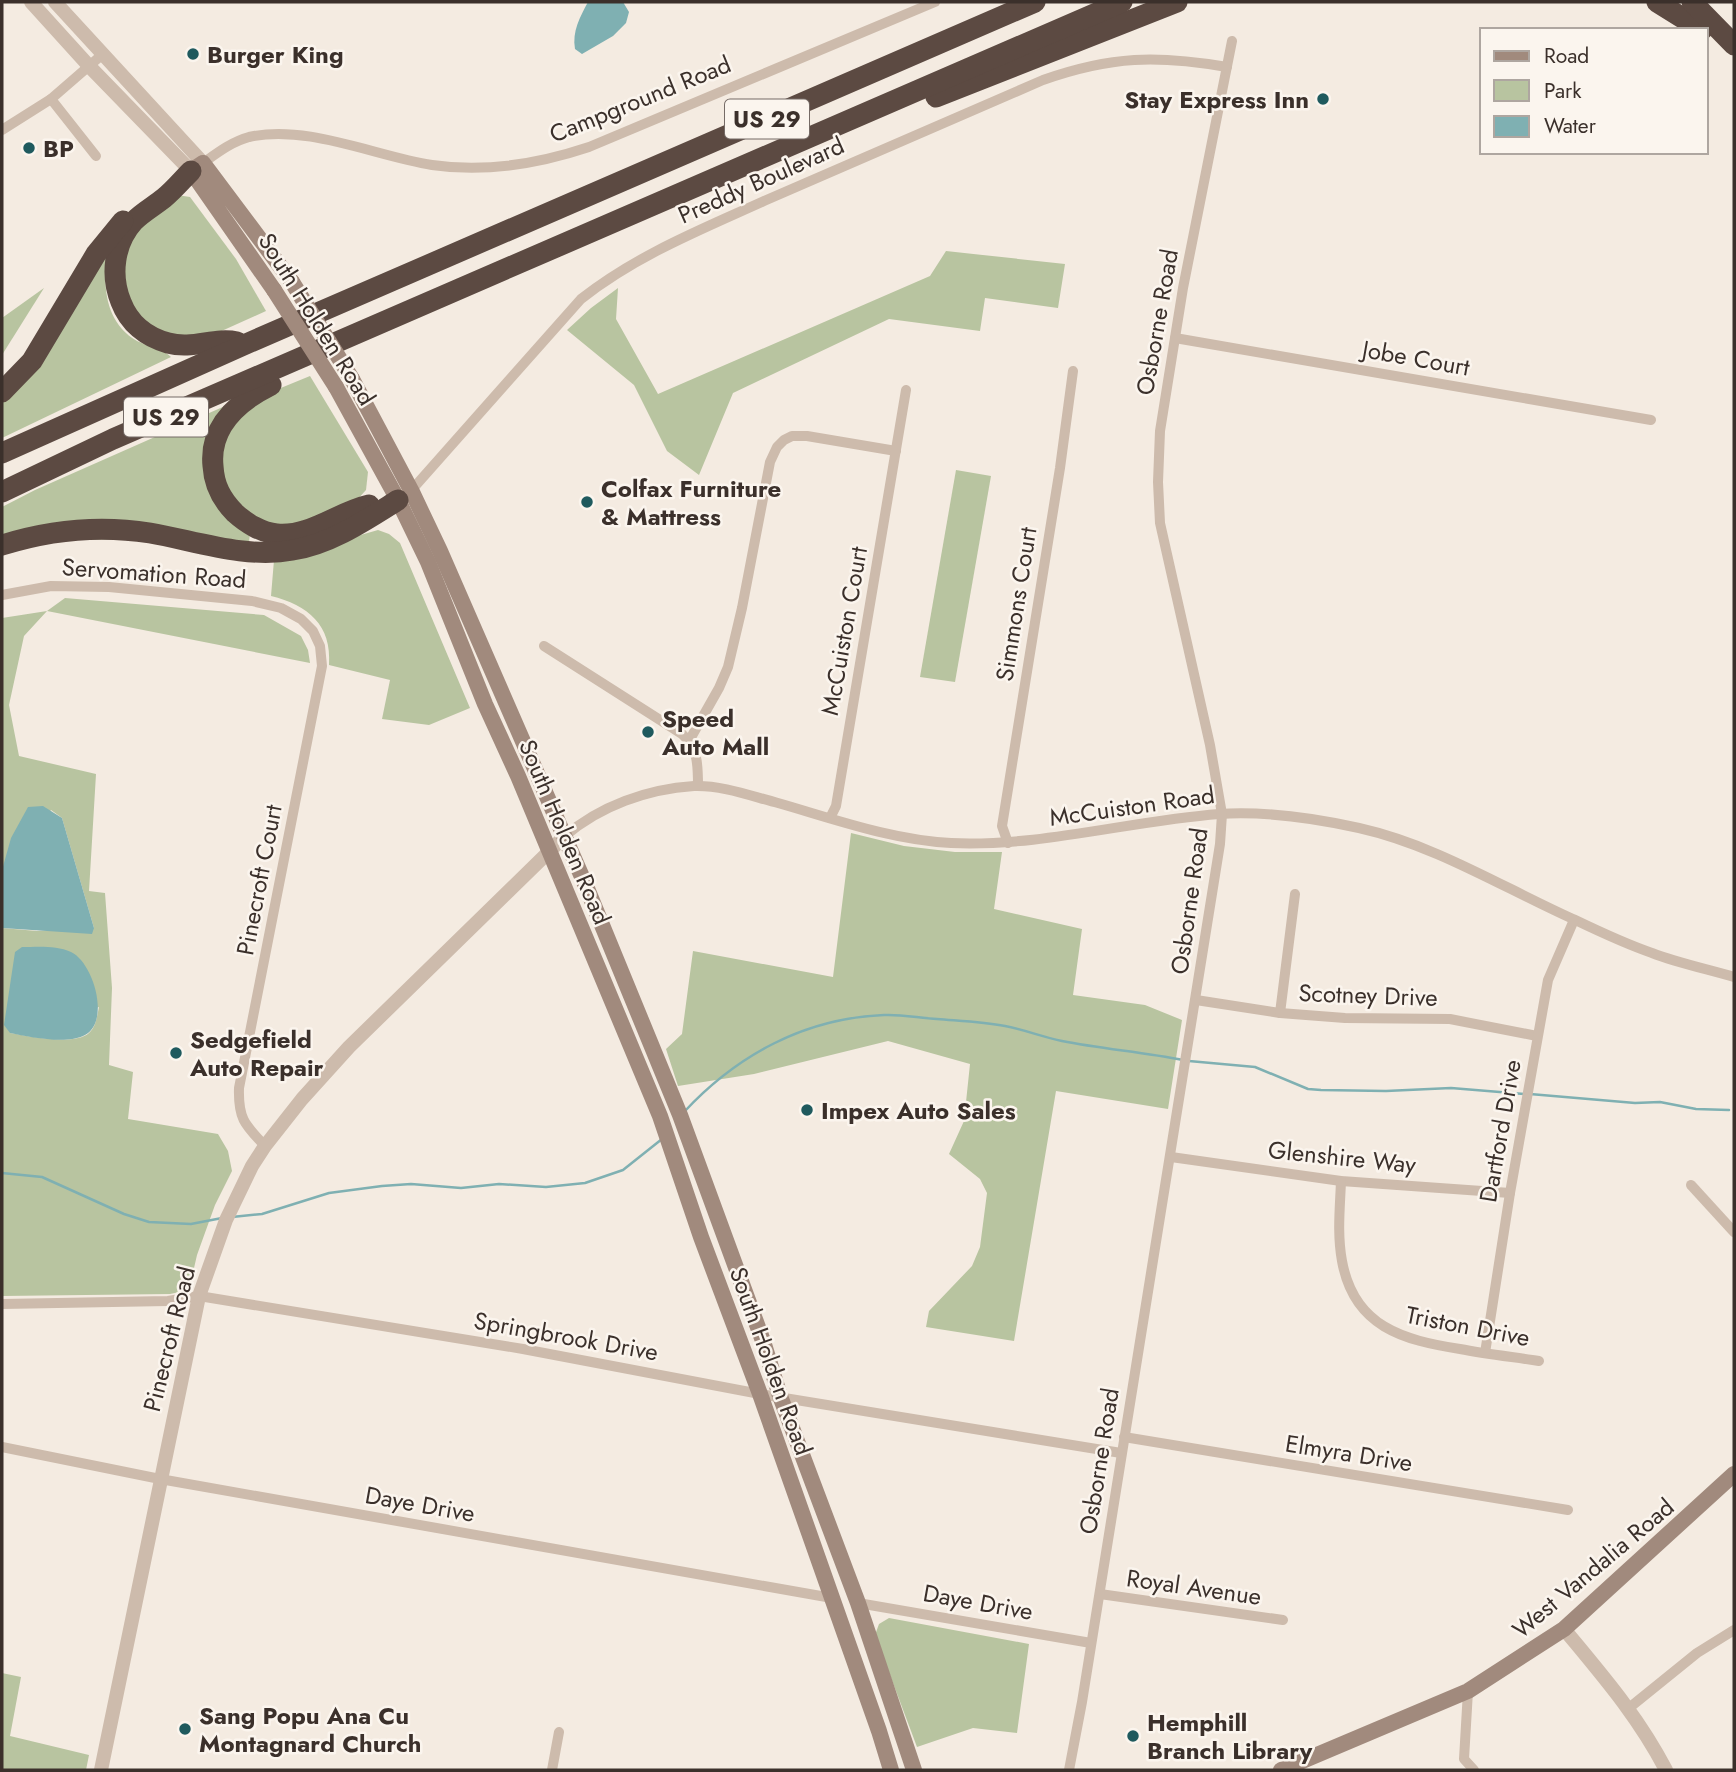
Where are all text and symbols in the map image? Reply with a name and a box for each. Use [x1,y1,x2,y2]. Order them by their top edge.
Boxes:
legend [1480,28,1708,154]
place label: Burger King [207,37,344,72]
text: Road [1544,41,1589,71]
marker: Burger King [185,46,201,62]
street label: Campground Road [544,47,736,151]
text: Park [1544,76,1582,106]
place label: Stay Express Inn [1124,82,1309,117]
marker: Stay Express Inn [1315,91,1331,107]
road number: US 29 [725,100,809,138]
text: Water [1544,111,1597,141]
street label: Preddy Boulevard [672,128,850,232]
place label: BP [43,131,74,166]
marker: BP [21,140,37,156]
street label: South Holden Road [250,226,384,412]
street label: Osborne Road [1127,246,1187,398]
street label: Jobe Court [1357,331,1473,385]
road number: US 29 [124,398,208,436]
place label: Colfax Furniture & Mattress [601,471,781,534]
marker: Colfax Furniture & Mattress [579,494,595,510]
street label: Simmons Court [987,524,1045,684]
street label: McCuiston Court [812,544,876,718]
street label: Servomation Road [61,549,247,597]
place label: Speed Auto Mall [661,701,769,764]
marker: Speed Auto Mall [640,724,656,740]
street label: South Holden Road [510,734,620,930]
street label: McCuiston Road [1047,777,1217,835]
street label: Pinecroft Court [227,801,291,958]
street label: Osborne Road [1161,825,1217,977]
street label: Scotney Drive [1298,975,1438,1015]
place label: Sedgefield Auto Repair [189,1022,324,1085]
marker: Sedgefield Auto Repair [168,1045,184,1061]
street label: Dartford Drive [1470,1057,1530,1205]
place label: Impex Auto Sales [821,1093,1016,1128]
marker: Impex Auto Sales [799,1102,815,1118]
street label: Glenshire Way [1266,1132,1418,1182]
street label: South Holden Road [721,1262,821,1460]
street label: Pinecroft Road [134,1263,204,1415]
street label: Triston Drive [1403,1297,1533,1355]
street label: Springbrook Drive [471,1303,661,1369]
street label: Osborne Road [1070,1385,1128,1537]
street label: Elmyra Drive [1283,1426,1415,1480]
street label: Daye Drive [362,1477,478,1531]
street label: West Vandalia Road [1504,1490,1682,1646]
street label: Royal Avenue [1124,1560,1264,1614]
street label: Daye Drive [920,1575,1036,1629]
place label: Sang Popu Ana Cu Montagnard Church [199,1698,421,1761]
place label: Hemphill Branch Library [1147,1705,1313,1768]
marker: Sang Popu Ana Cu Montagnard Church [177,1721,193,1737]
marker: Hemphill Branch Library [1125,1728,1141,1744]

